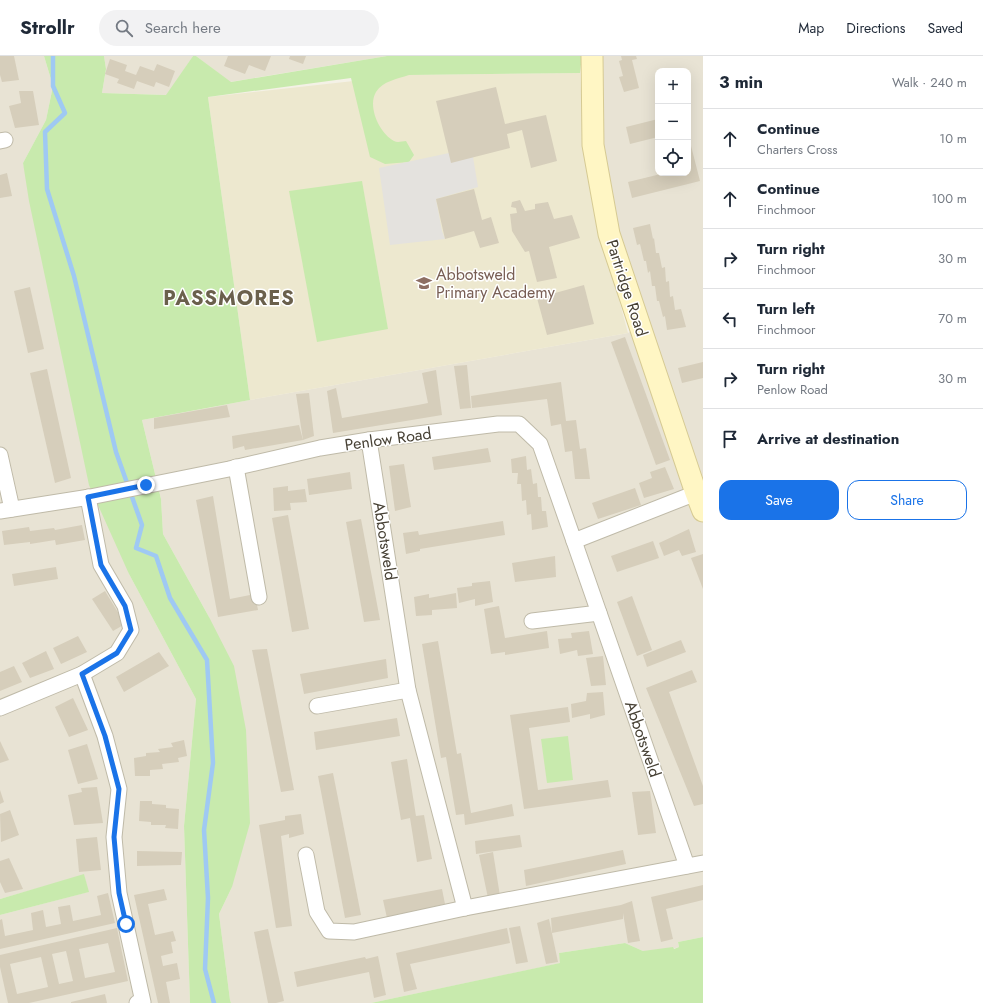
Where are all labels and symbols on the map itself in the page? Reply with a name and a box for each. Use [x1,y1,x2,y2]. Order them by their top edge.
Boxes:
street label: Partridge Road [600,237,654,339]
place label: Abbotsweld Primary Academy [436,263,556,304]
school or university icon: Abbotsweld Primary Academy [415,274,433,292]
district label: PASSMORES [163,284,295,313]
street label: Penlow Road [343,422,433,456]
route end [137,476,155,494]
street label: Abbotsweld [367,500,403,582]
street label: Abbotsweld [619,698,667,780]
route start [117,915,135,933]

